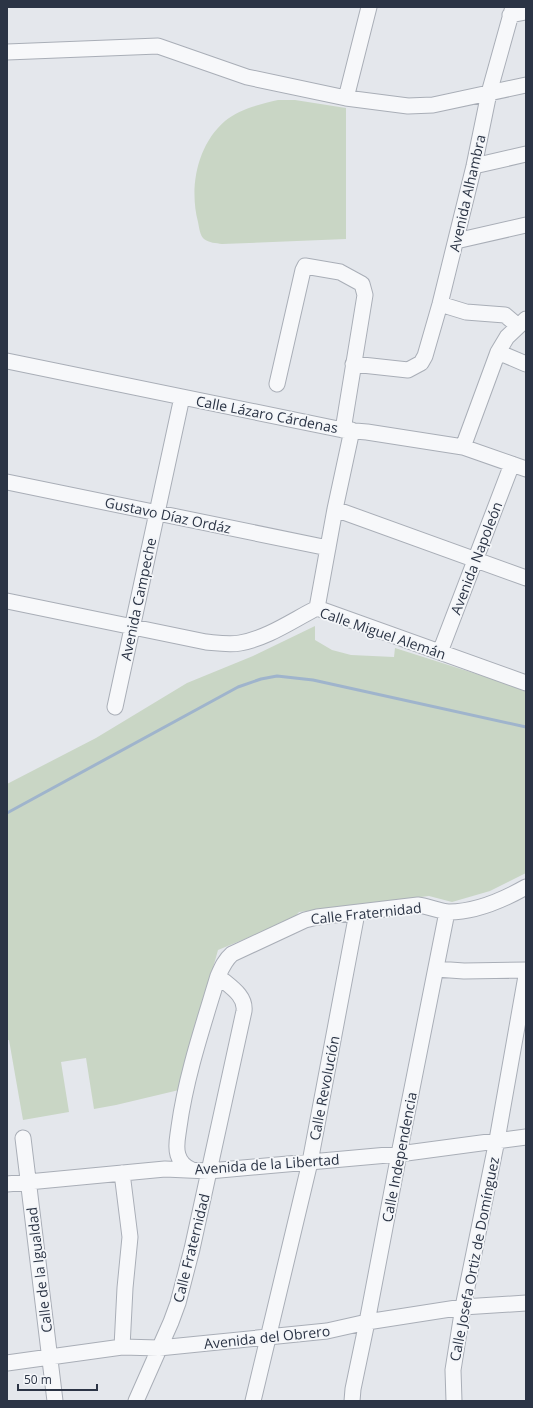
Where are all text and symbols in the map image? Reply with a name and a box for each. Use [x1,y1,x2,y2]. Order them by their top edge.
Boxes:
street label: Avenida Alhambra [444,133,490,253]
street label: Calle Lázaro Cárdenas [194,391,340,437]
street label: Gustavo Díaz Ordáz [103,492,233,538]
street label: Avenida Napoleón [446,499,506,617]
street label: Avenida Campeche [116,536,160,662]
street label: Calle Miguel Alemán [317,603,449,663]
street label: Calle Fraternidad [310,898,422,928]
street label: Calle Revolución [305,1034,343,1142]
street label: Calle Independencia [377,1090,421,1224]
street label: Avenida de la Libertad [194,1149,340,1179]
street label: Calle Josefa Ortiz de Domínguez [445,1155,503,1363]
street label: Calle Fraternidad [168,1192,214,1304]
street label: Calle de la Igualdad [22,1206,56,1334]
street label: Avenida del Obrero [203,1321,331,1353]
scale bar [18,1366,97,1392]
text: 50 m [24,1371,52,1388]

